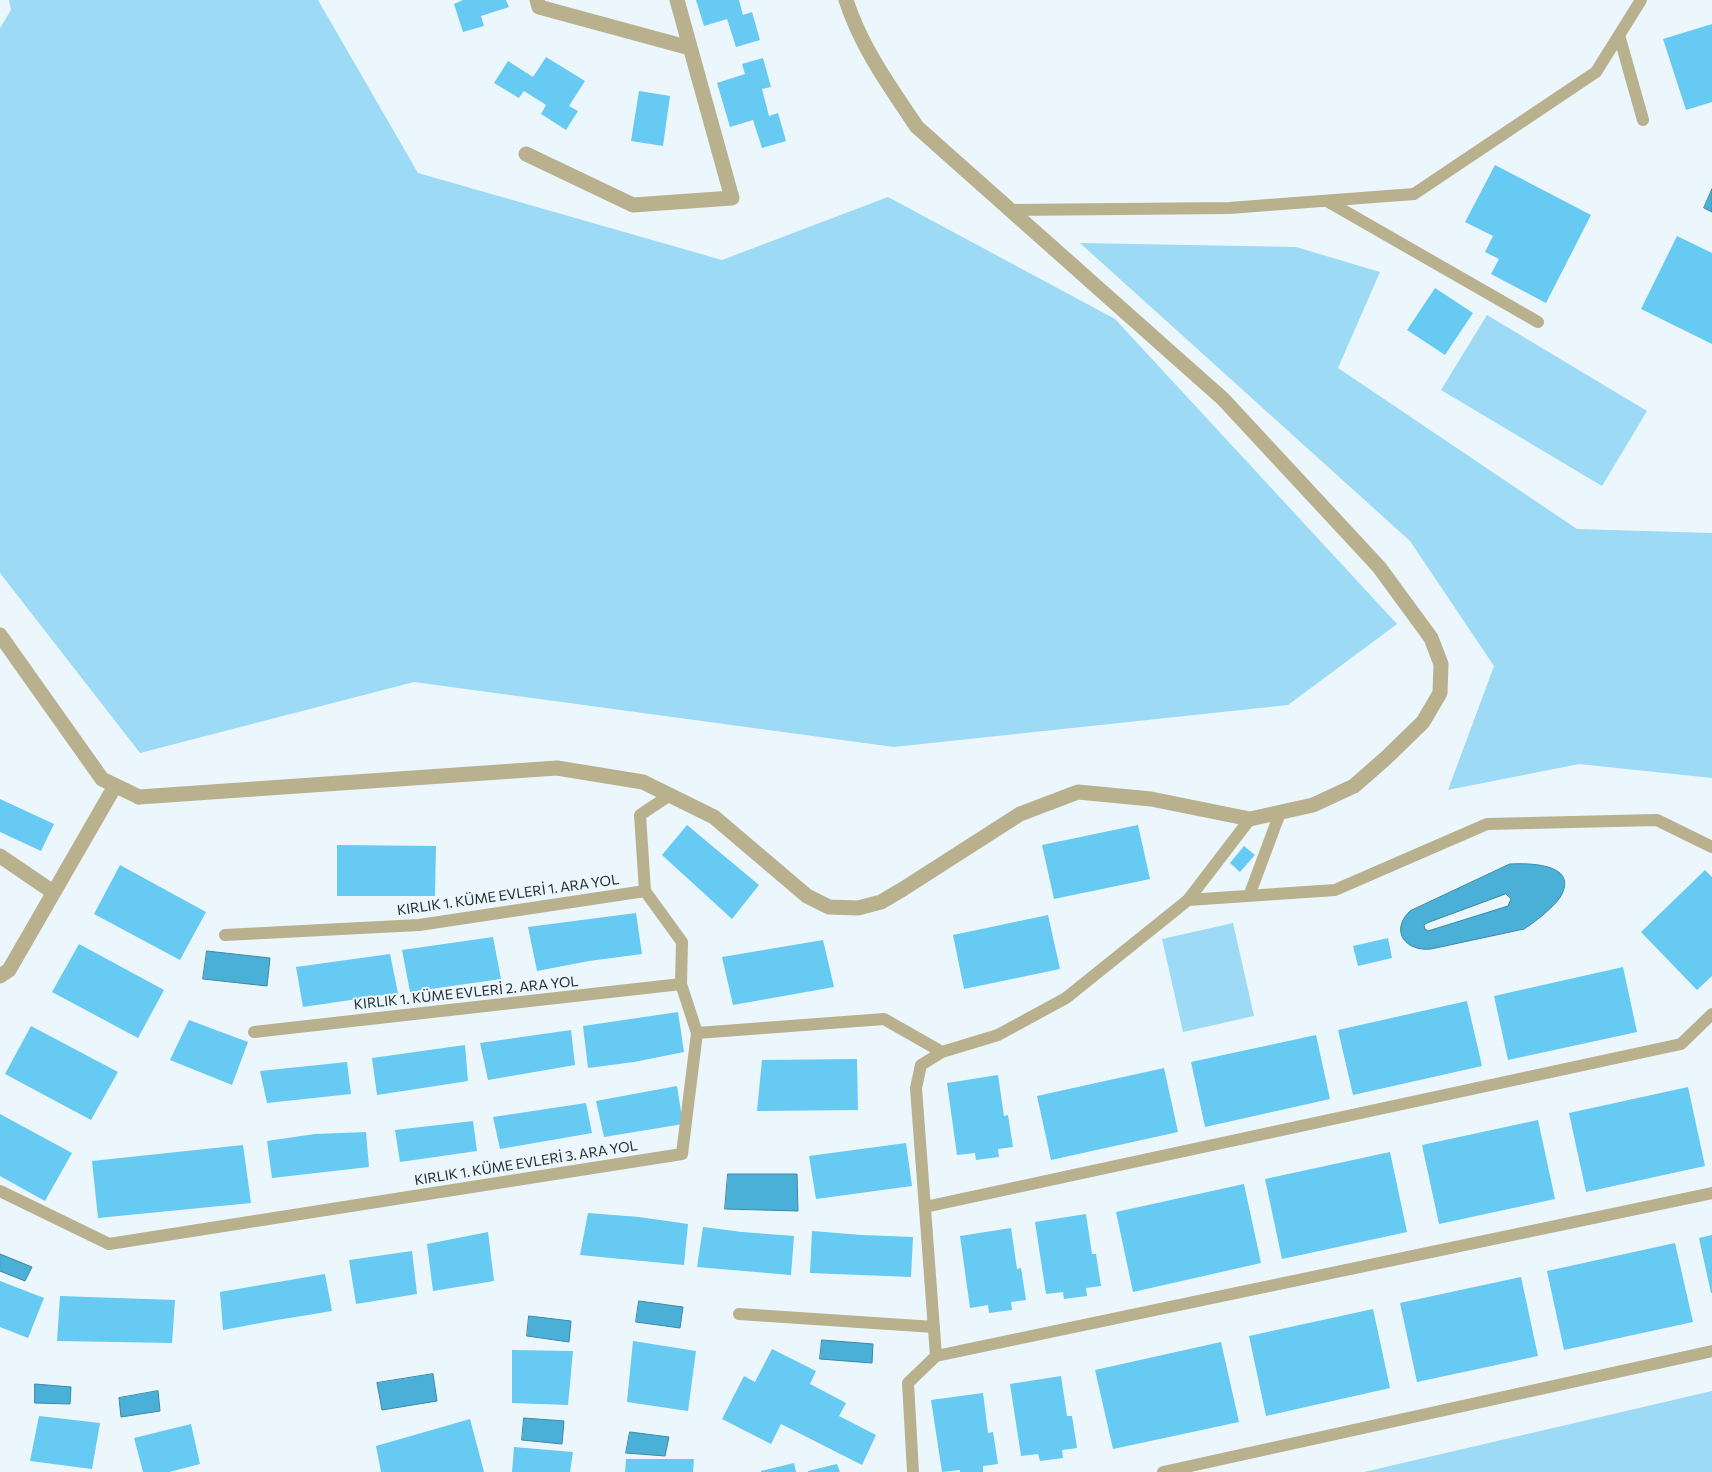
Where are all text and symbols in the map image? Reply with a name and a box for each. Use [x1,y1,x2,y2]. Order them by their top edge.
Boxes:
street label: KIRLIK 1. KÜME EVLERİ 1. ARA YOL [396,871,620,919]
street label: KIRLIK 1. KÜME EVLERİ 2. ARA YOL [353,973,579,1013]
street label: KIRLIK 1. KÜME EVLERİ 3. ARA YOL [413,1137,639,1189]

